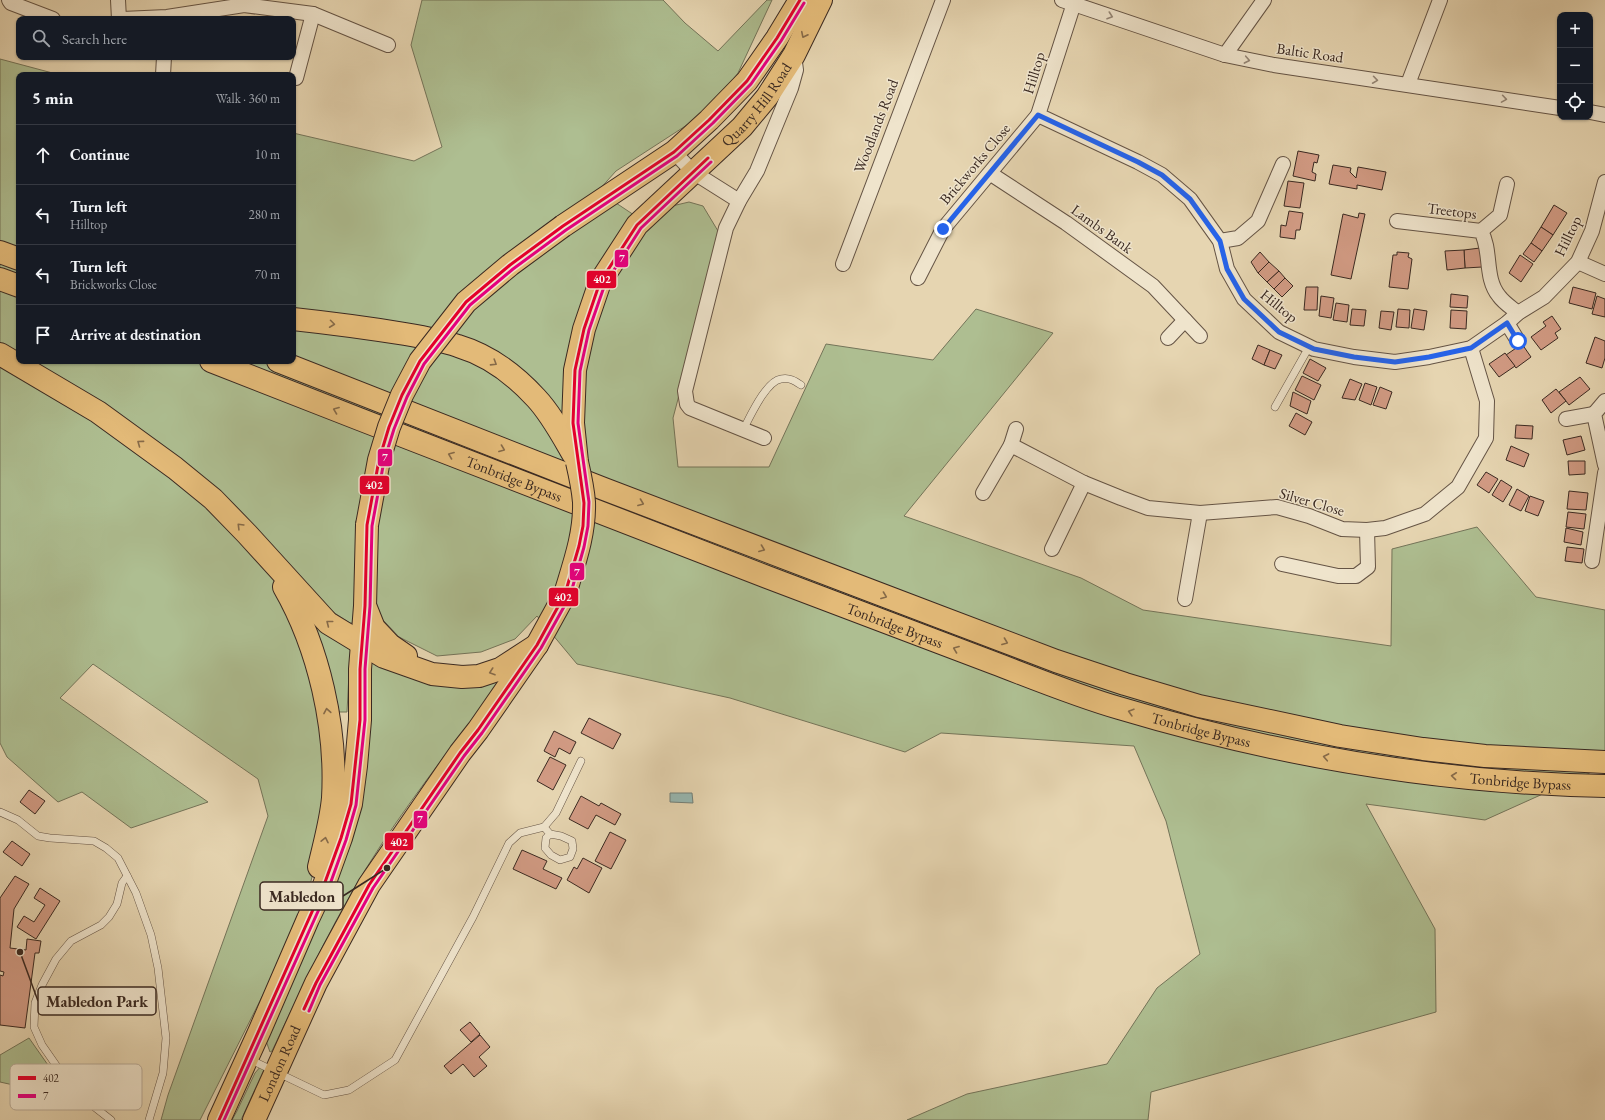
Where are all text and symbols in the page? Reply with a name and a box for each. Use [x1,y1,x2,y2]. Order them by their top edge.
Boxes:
one-way arrow [1106,12,1113,20]
map controls [1557,12,1593,120]
button: + [1557,12,1593,48]
search box [16,16,296,60]
icon: search [30,27,52,49]
text: Search here [62,29,127,48]
one-way arrow [801,31,809,38]
street label: Baltic Road [1275,38,1345,67]
button: − [1557,48,1593,84]
street label: Hilltop [1018,49,1049,96]
one-way arrow [1244,55,1250,63]
street label: Quarry Hill Road [717,59,796,150]
one-way arrow [1372,75,1379,84]
street label: Woodlands Road [849,76,902,175]
button: locate [1557,84,1593,120]
text: 5 min [32,87,73,109]
text: Walk · 360 m [216,90,280,107]
one-way arrow [1501,94,1507,103]
street label: Brickworks Close [935,119,1014,208]
icon: ahead [32,144,54,166]
text: Continue [70,145,130,164]
text: 10 m [255,146,280,163]
text: Turn left [70,197,127,216]
street label: Treetops [1426,198,1478,223]
street label: Lambs Bank [1068,200,1138,258]
icon: left [32,204,54,226]
text: 280 m [249,206,280,223]
street label: Hilltop [1550,212,1586,259]
text: Hilltop [70,216,107,233]
route end [934,220,952,238]
line badge: 7 [614,249,629,268]
text: 7 [619,251,625,265]
text: Turn left [70,257,127,276]
icon: left [32,264,54,286]
text: 70 m [255,266,280,283]
line badge: 402 [586,270,617,289]
text: 402 [593,272,611,286]
text: Brickworks Close [70,276,157,293]
street label: Hilltop [1257,285,1302,327]
one-way arrow [329,319,335,328]
icon: arrive [32,324,54,346]
text: Arrive at destination [70,325,201,344]
route start [1509,332,1527,350]
one-way arrow [490,358,497,366]
one-way arrow [333,407,340,415]
one-way arrow [138,441,145,448]
one-way arrow [497,444,505,452]
line badge: 7 [377,448,393,467]
text: 7 [382,450,388,464]
one-way arrow [447,451,454,459]
street label: Tonbridge Bypass [463,451,565,506]
line badge: 402 [359,475,390,495]
text: 402 [365,478,383,492]
street label: Silver Close [1277,483,1347,520]
one-way arrow [637,499,644,507]
one-way arrow [237,523,245,531]
one-way arrow [759,545,766,553]
line badge: 7 [569,562,585,581]
text: 7 [574,565,580,579]
line badge: 402 [548,587,579,607]
text: 402 [554,590,572,604]
one-way arrow [880,591,887,599]
street label: Tonbridge Bypass [844,598,946,652]
one-way arrow [327,621,334,628]
one-way arrow [1002,638,1009,646]
one-way arrow [953,645,960,653]
one-way arrow [488,667,495,675]
one-way arrow [323,708,332,714]
one-way arrow [1128,708,1134,716]
street label: Tonbridge Bypass [1149,708,1253,751]
one-way arrow [1323,754,1329,762]
street label: Tonbridge Bypass [1469,768,1572,794]
one-way arrow [1451,772,1457,781]
line badge: 7 [413,810,428,829]
text: 7 [417,812,423,826]
line badge: 402 [384,832,414,851]
text: 402 [390,835,408,849]
one-way arrow [320,837,328,843]
callout: Mabledon [260,882,343,910]
text: Mabledon [269,886,335,907]
callout: Mabledon Park [38,987,156,1015]
text: Mabledon Park [46,991,148,1012]
street label: London Road [254,1022,305,1104]
legend [10,1064,142,1110]
text: 402 [43,1071,60,1085]
text: 7 [43,1089,49,1103]

